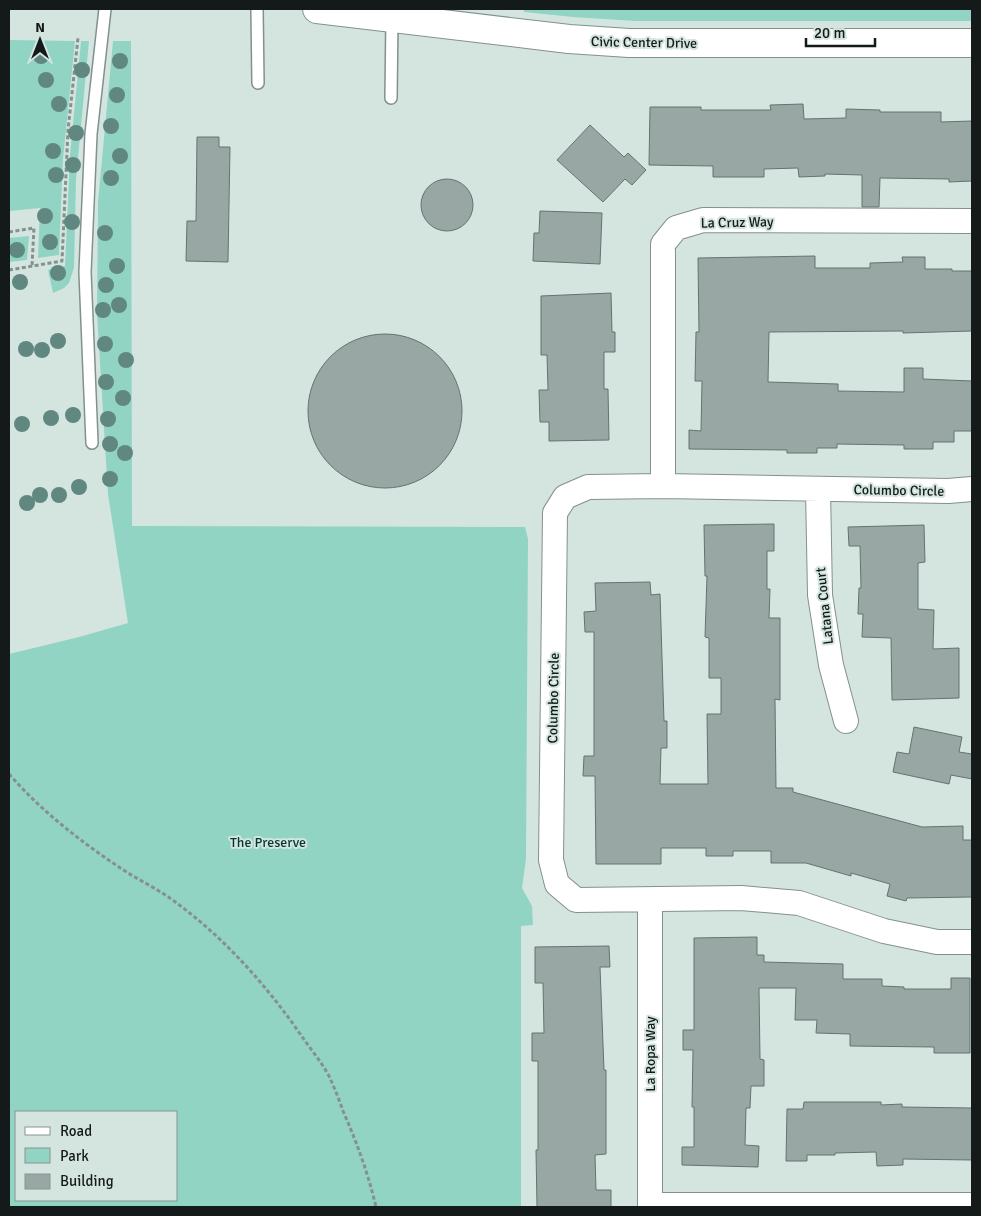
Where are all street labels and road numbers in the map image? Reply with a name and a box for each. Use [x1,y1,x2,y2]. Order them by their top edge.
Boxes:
street label: Civic Center Drive [591,33,697,52]
street label: La Cruz Way [700,213,774,232]
street label: Columbo Circle [853,481,945,500]
street label: Latana Court [812,566,837,645]
street label: Columbo Circle [544,652,563,744]
street label: La Ropa Way [642,1016,659,1092]

